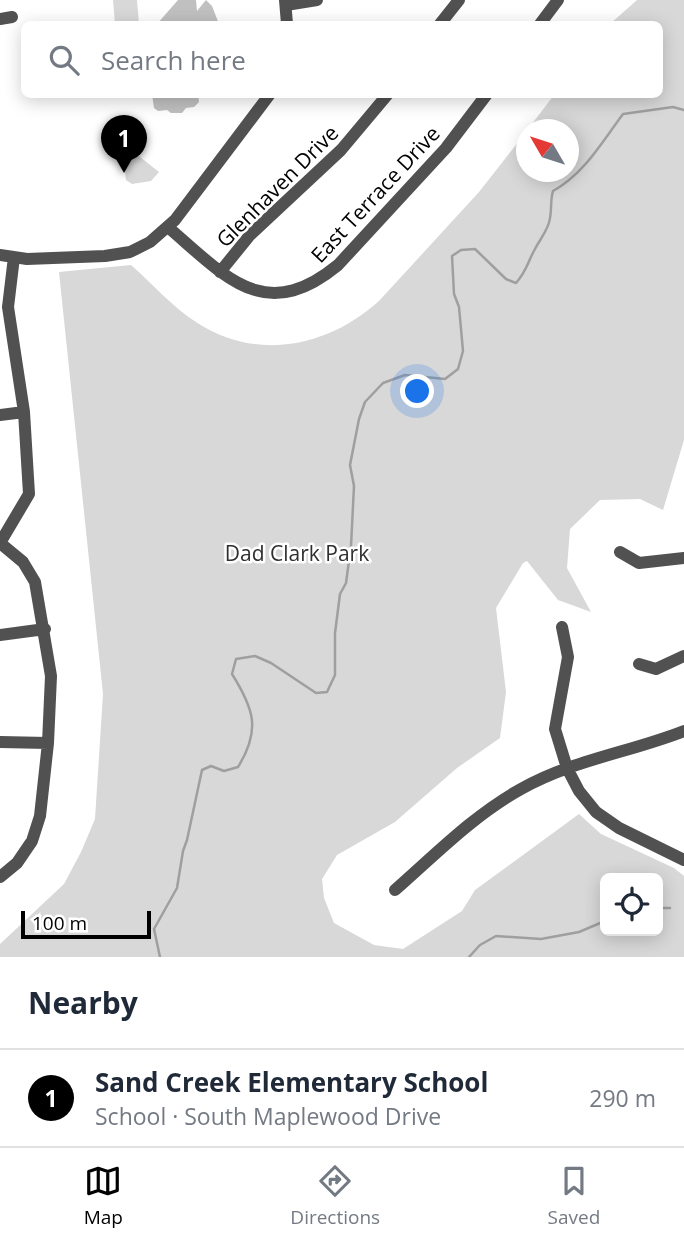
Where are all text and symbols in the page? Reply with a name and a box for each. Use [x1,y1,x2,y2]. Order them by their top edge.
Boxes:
search box [21,21,663,98]
icon: search [45,41,83,79]
text: Search here [101,42,246,78]
pin: 1 [101,115,147,173]
street label: Glenhaven Drive [210,119,344,253]
north arrow [516,119,579,182]
street label: East Terrace Drive [304,120,446,268]
your location [400,374,434,408]
park label: Dad Clark Park [225,539,369,567]
map controls [600,873,663,936]
button: locate [600,873,663,936]
scale bar [21,908,150,940]
text: 100 m [32,910,87,936]
text: Nearby [28,982,138,1023]
text: Sand Creek Elementary School [95,1064,488,1100]
text: 1 [44,1082,58,1114]
text: 290 m [589,1082,656,1114]
text: School · South Maplewood Drive [95,1100,441,1132]
tab: Map [84,1162,123,1230]
tab: Directions [290,1162,380,1230]
tab: Saved [548,1162,600,1230]

